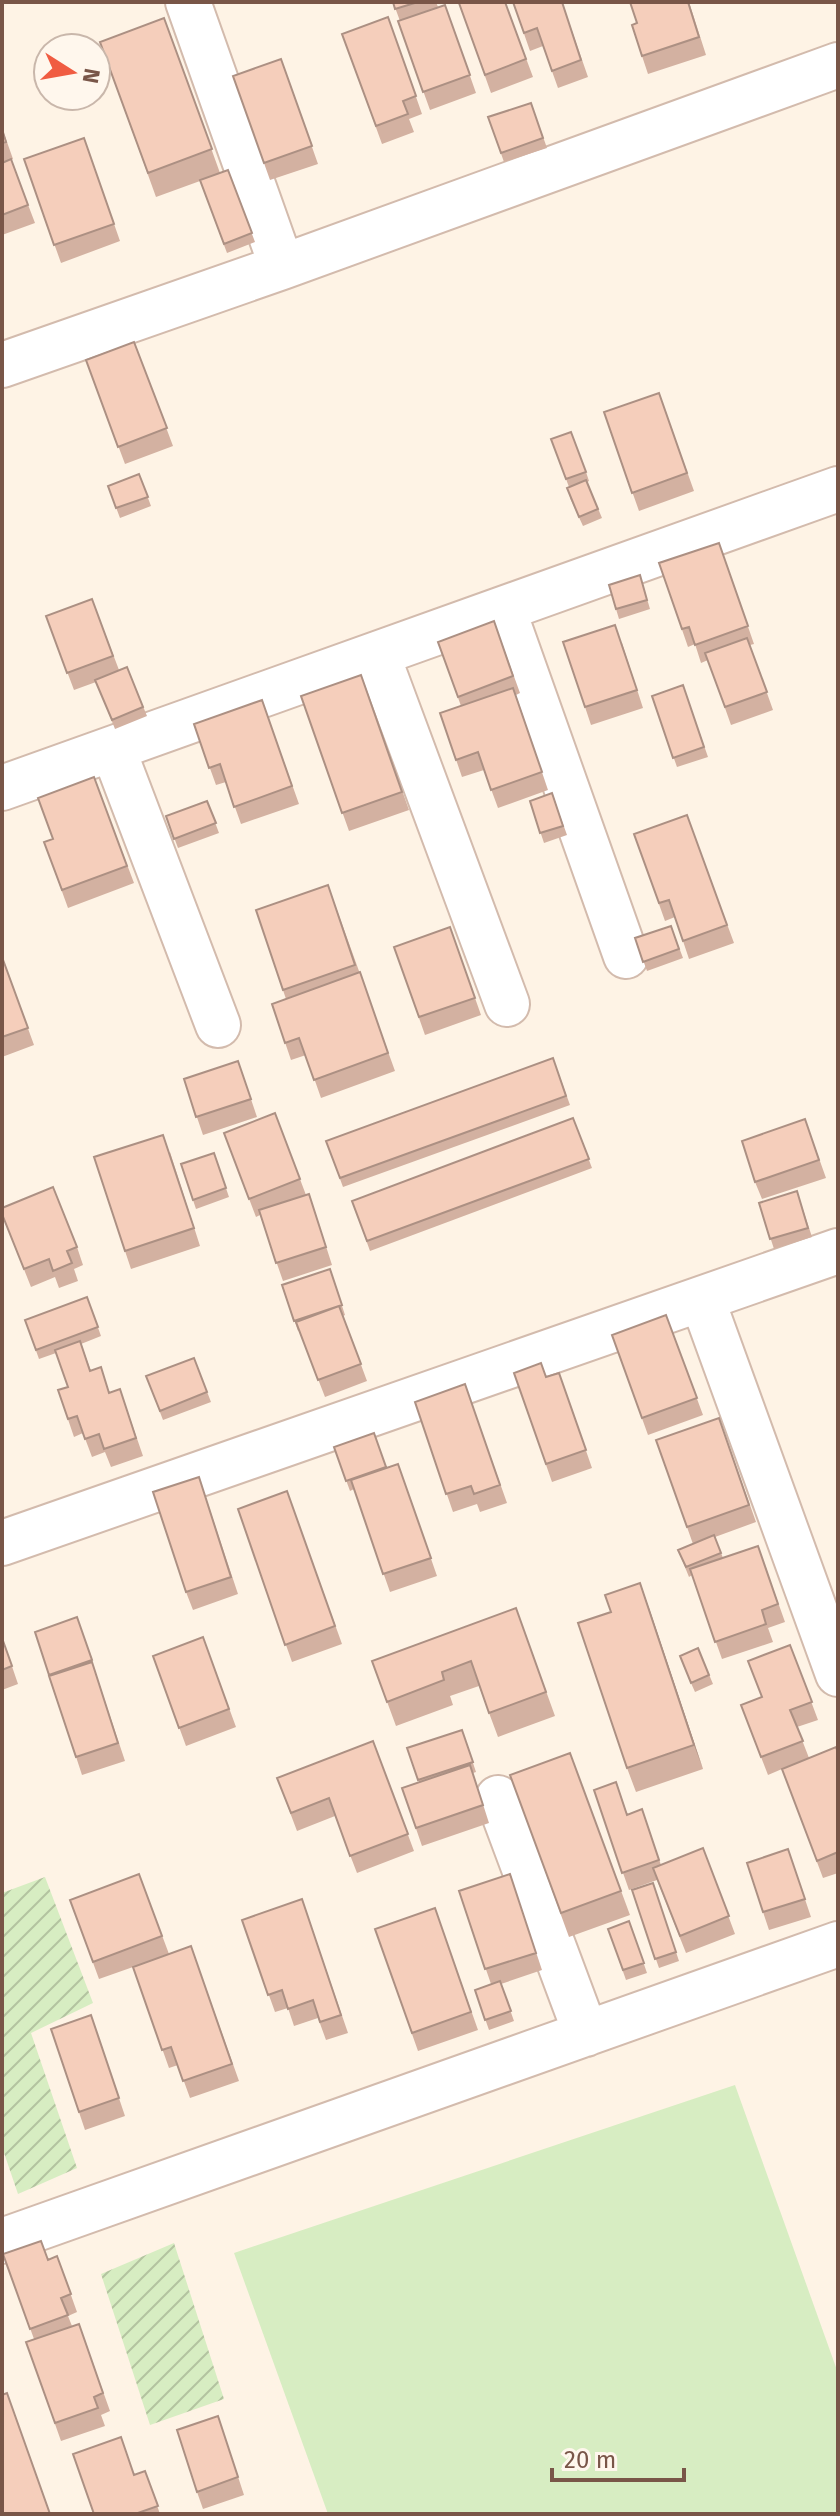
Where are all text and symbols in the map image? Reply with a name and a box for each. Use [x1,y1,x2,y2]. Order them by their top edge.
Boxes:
north arrow [32,32,112,112]
text: N [76,66,106,85]
scale bar [552,2432,684,2482]
text: 20 m [564,2446,616,2474]

